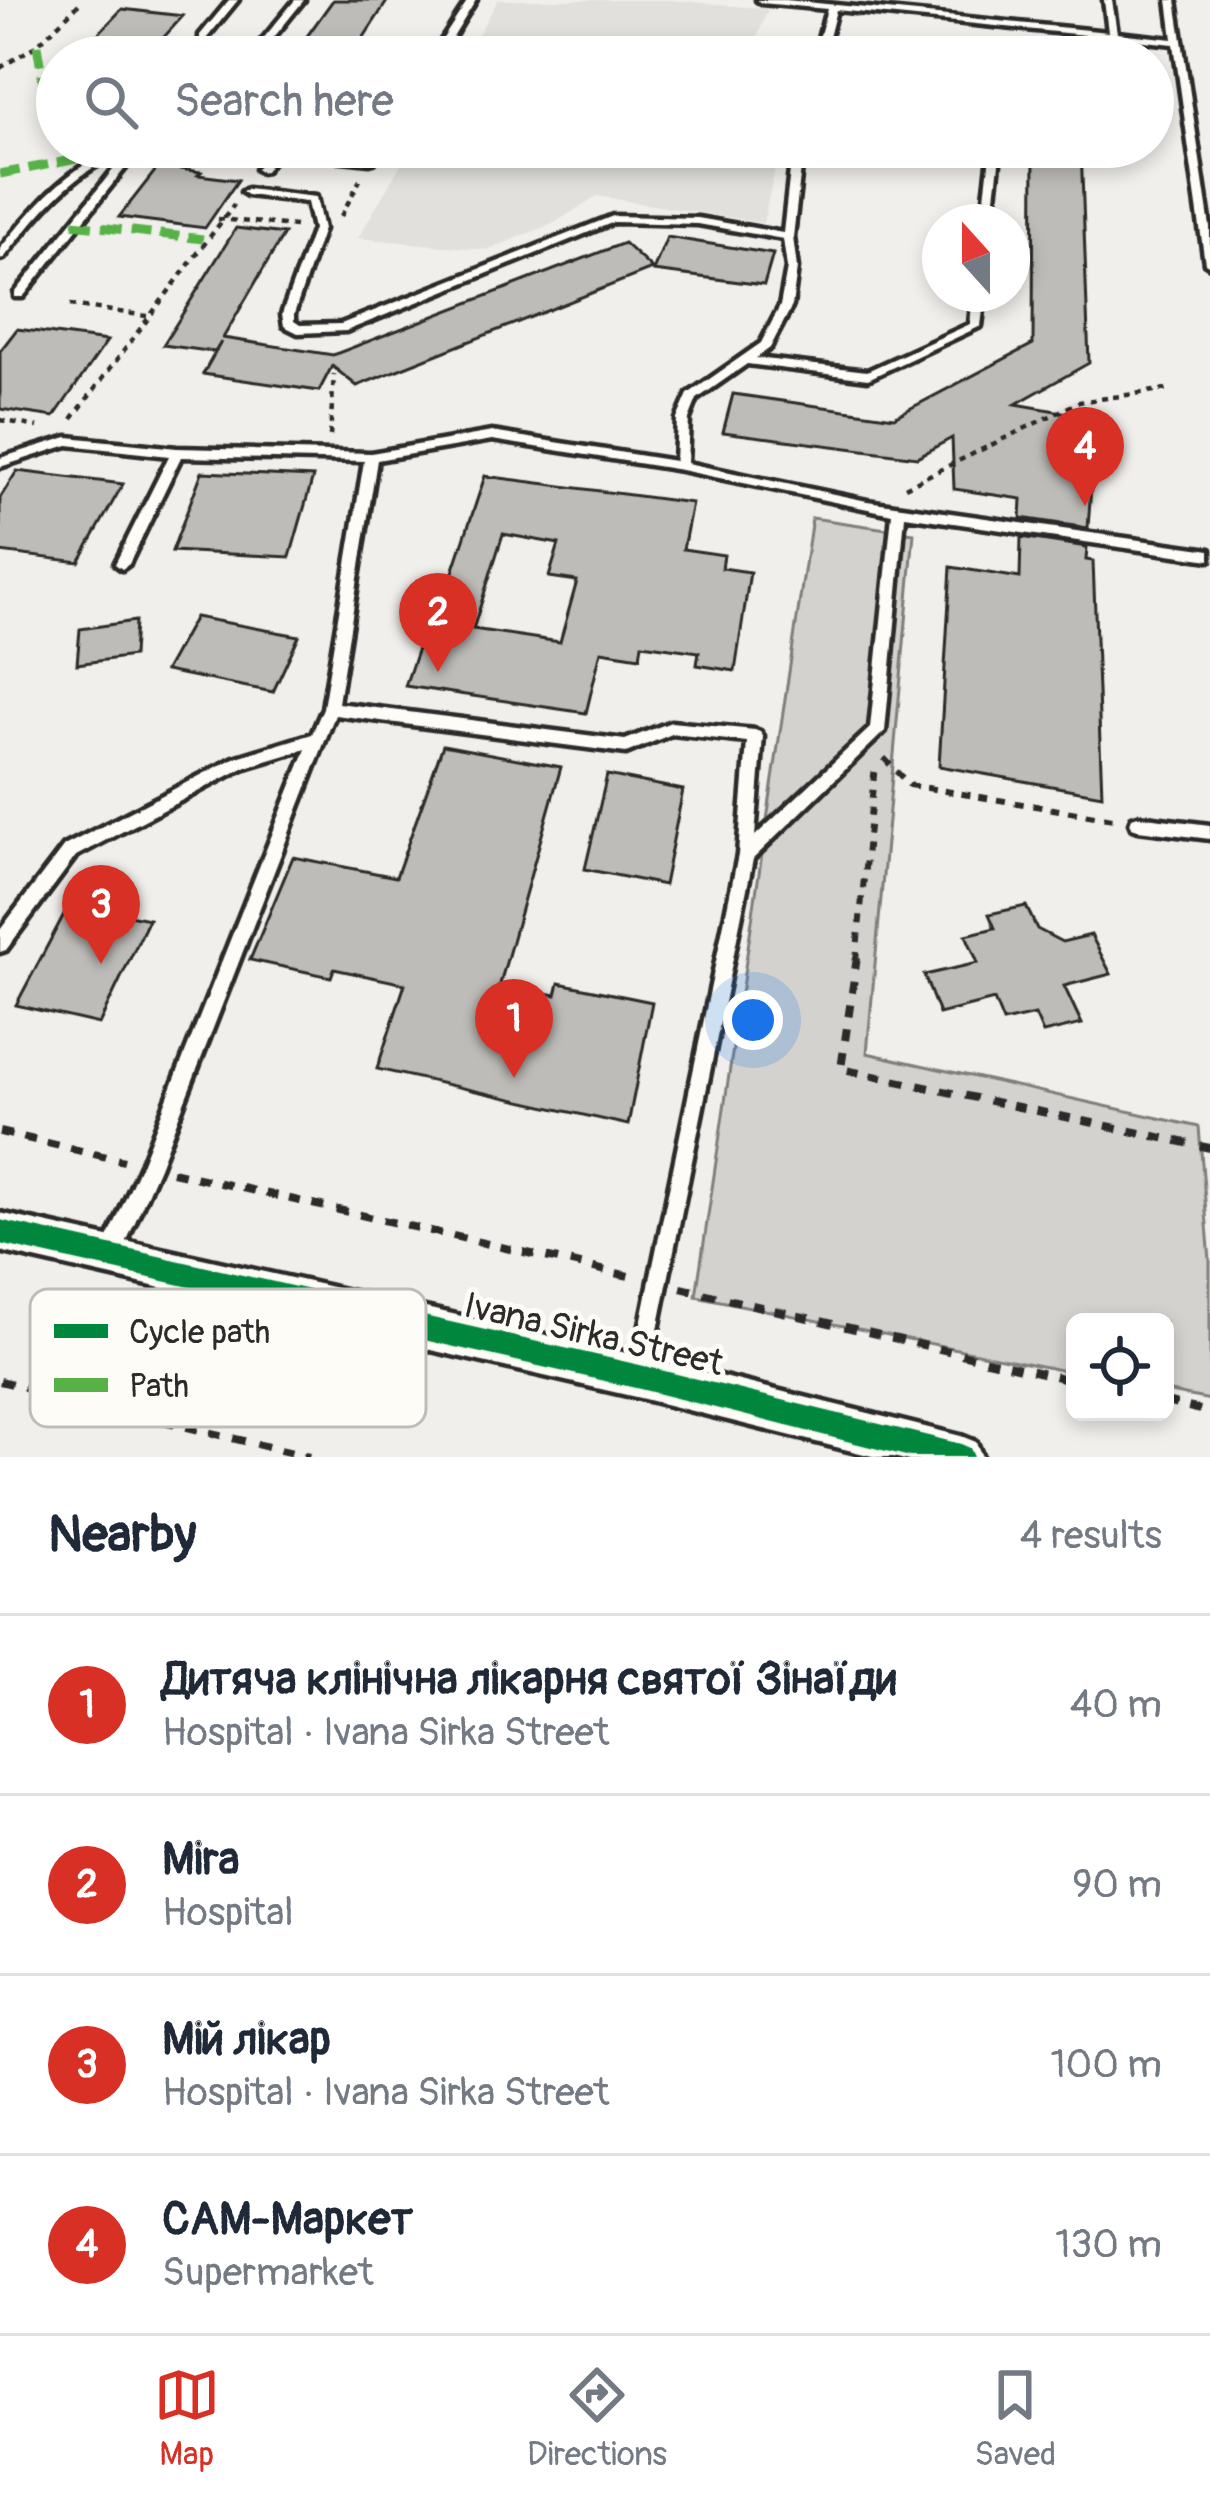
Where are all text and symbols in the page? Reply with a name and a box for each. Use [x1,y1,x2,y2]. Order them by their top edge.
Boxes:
search box [36,36,1174,168]
icon: search [78,69,144,135]
text: Search here [174,74,394,130]
north arrow [922,204,1030,312]
pin: 4 [1046,407,1124,506]
pin: 2 [399,573,477,672]
pin: 3 [62,865,140,964]
pin: 1 [475,979,553,1078]
your location [723,990,783,1050]
street label: Ivana Sirka Street [460,1283,728,1386]
legend [30,1289,426,1427]
text: Cycle path [129,1312,270,1353]
map controls [1066,1313,1174,1421]
button: locate [1066,1313,1174,1421]
text: Path [129,1366,189,1407]
text: Nearby [48,1503,196,1567]
text: 4 results [1020,1511,1162,1560]
text: Дитяча клінічна лікарня святої Зінаїди [162,1652,896,1708]
text: 1 [79,1680,95,1729]
text: 40 m [1070,1680,1162,1729]
text: Hospital · Ivana Sirka Street [162,1708,610,1757]
text: Mira [162,1832,239,1888]
text: 2 [76,1860,98,1909]
text: 90 m [1072,1860,1162,1909]
text: Hospital [162,1888,294,1937]
text: Мій лікар [162,2012,331,2068]
text: 3 [76,2040,98,2089]
text: 100 m [1050,2040,1162,2089]
text: Hospital · Ivana Sirka Street [162,2068,610,2117]
text: САМ-Маркет [162,2192,413,2248]
text: 4 [76,2220,98,2269]
text: 130 m [1055,2220,1162,2269]
text: Supermarket [162,2248,374,2297]
tab: Map [154,2362,220,2475]
tab: Directions [527,2362,667,2475]
tab: Saved [974,2362,1056,2475]

